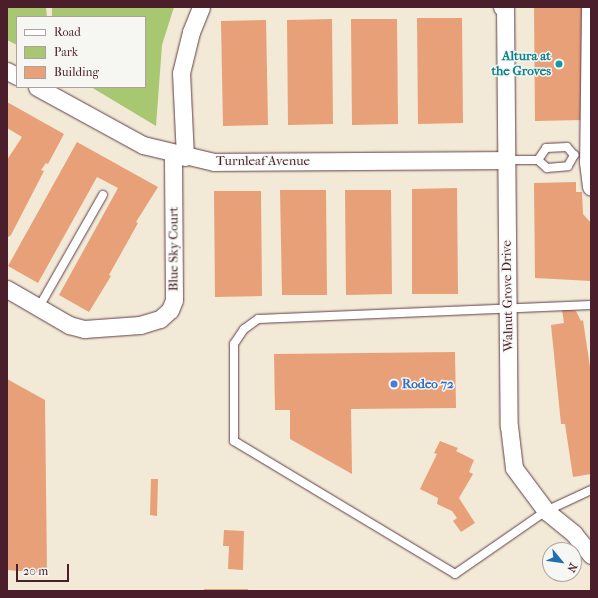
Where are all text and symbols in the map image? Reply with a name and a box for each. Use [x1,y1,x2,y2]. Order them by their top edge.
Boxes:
legend [16,16,146,88]
text: Road [54,25,81,39]
text: Park [54,45,78,59]
place label: Altura at the Groves [491,49,551,80]
marker: Altura at the Groves [554,59,564,69]
text: Building [54,65,99,79]
street label: Turnleaf Avenue [216,153,310,169]
street label: Blue Sky Court [166,207,182,291]
street label: Walnut Grove Drive [499,240,517,352]
place label: Rodeo 72 [402,376,454,392]
marker: Rodeo 72 [389,379,399,389]
north arrow [542,542,582,582]
scale bar [18,556,71,582]
text: N [564,561,580,574]
text: 20 m [23,564,48,578]

